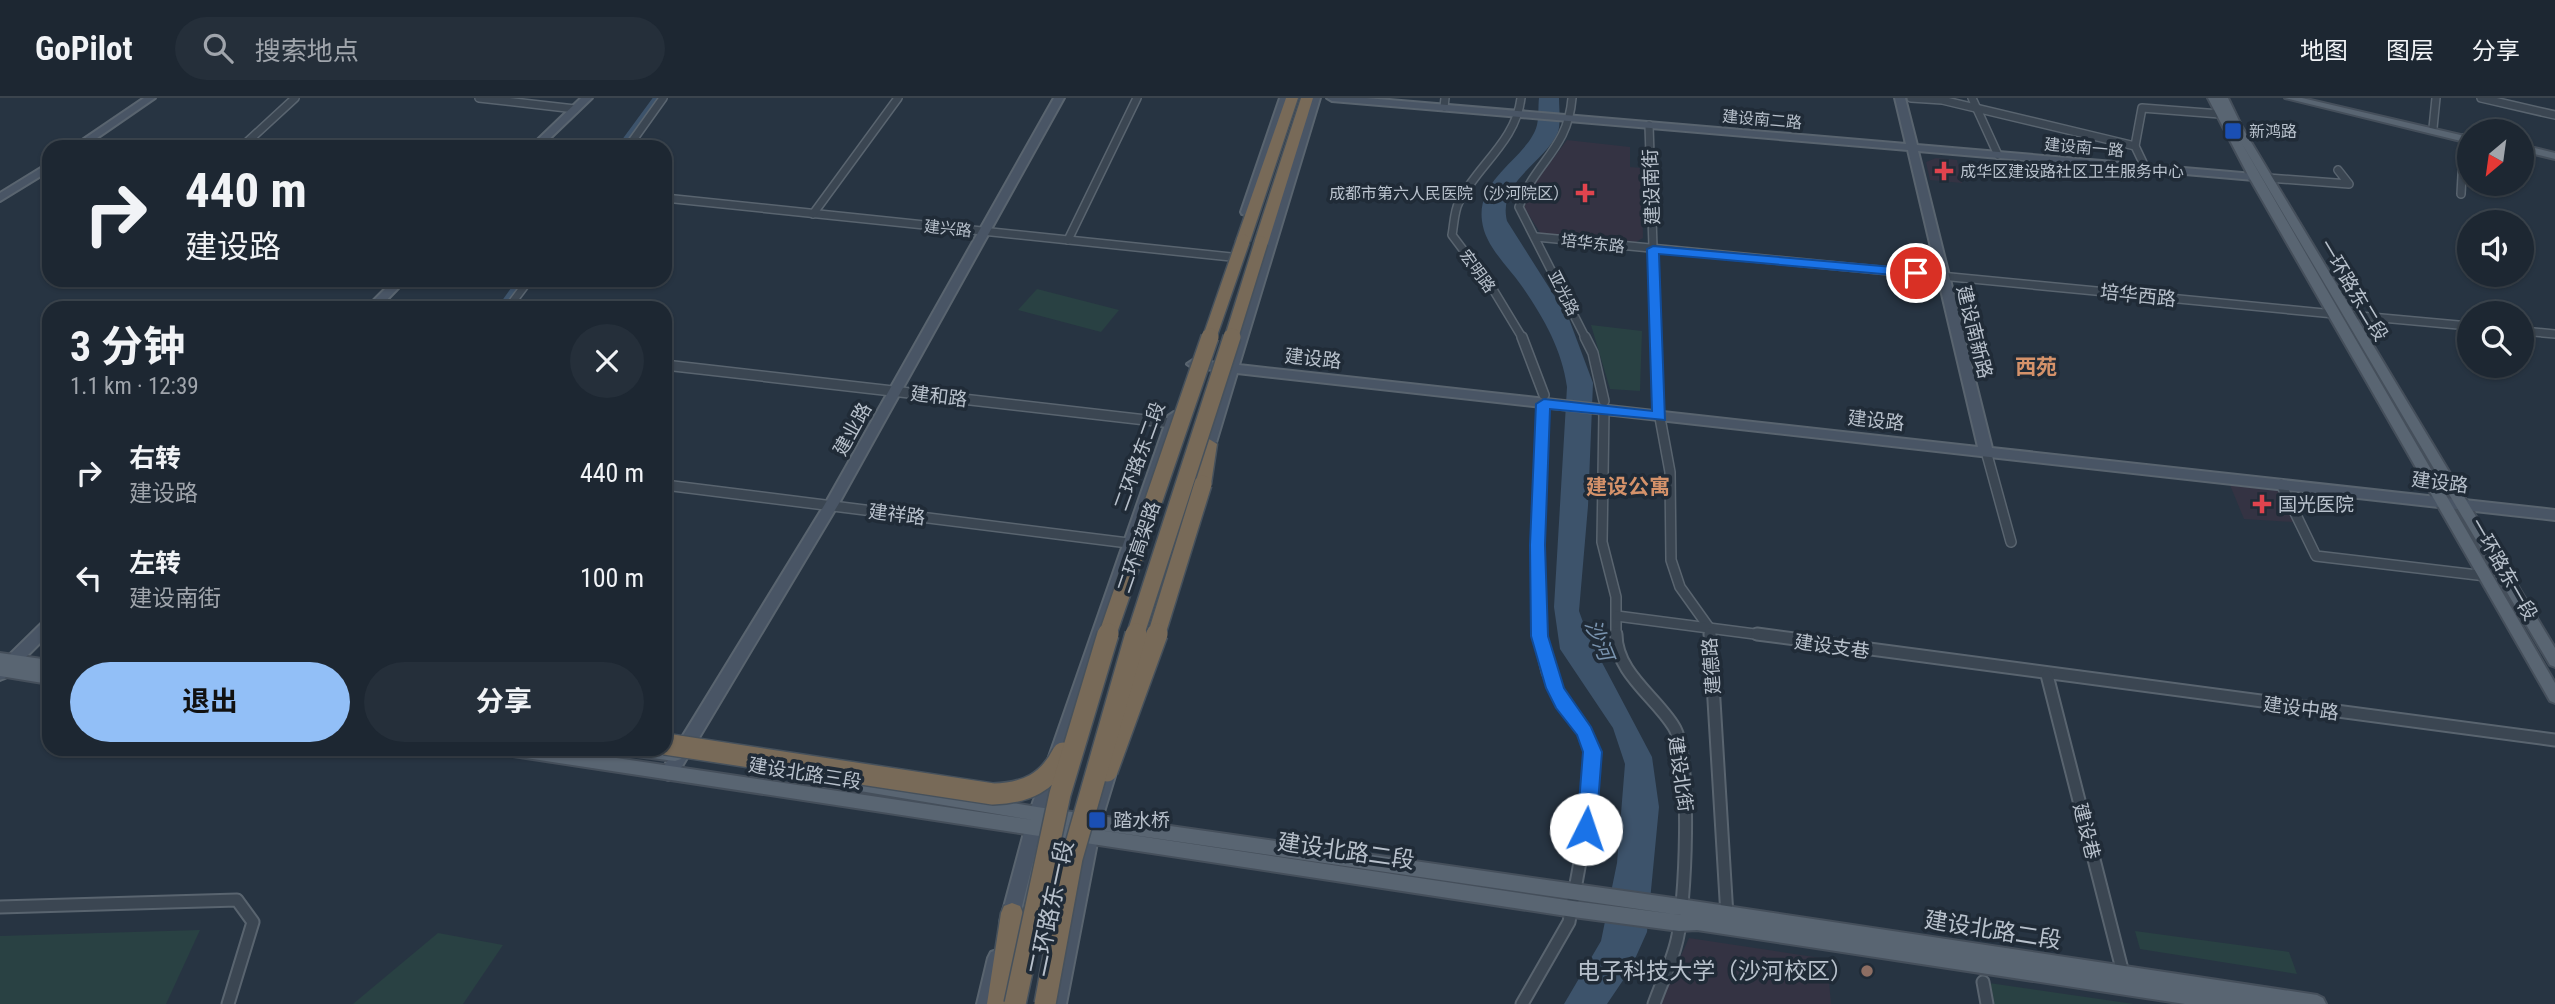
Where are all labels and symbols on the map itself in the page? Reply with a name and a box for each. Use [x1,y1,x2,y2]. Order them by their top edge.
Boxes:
street label: 建设南二路 [1721,107,1803,132]
north arrow [2457,119,2534,196]
marker: 新鸿路 [2223,121,2243,141]
place label: 新鸿路 [2249,122,2297,141]
street label: 建设南一路 [2043,135,2125,160]
street label: 建设南街 [1639,149,1664,225]
marker: 成华区建设路社区卫生服务中心 [1934,161,1954,181]
place label: 成华区建设路社区卫生服务中心 [1960,162,2184,181]
marker: 成都市第六人民医院（沙河院区） [1575,183,1595,203]
place label: 成都市第六人民医院（沙河院区） [1329,184,1569,203]
street label: 建兴路 [923,217,973,240]
street label: 培华东路 [1560,231,1626,256]
street label: 一环路东二段 [2314,235,2393,345]
pin [1886,243,1946,303]
street label: 宏明路 [1456,246,1499,296]
street label: 亚光路 [1544,268,1583,319]
street label: 培华西路 [2099,280,2177,311]
street label: 建设南新路 [1952,283,1997,381]
street label: 建设路 [1283,344,1343,373]
district label: 西苑 [2015,355,2057,379]
street label: 建和路 [909,382,969,411]
street label: 建业路 [829,399,876,460]
street label: 二环路东二段 [1109,399,1170,514]
street label: 建设路 [1846,406,1906,435]
street label: 建设路 [2410,468,2470,497]
district label: 建设公寓 [1586,475,1670,499]
place label: 国光医院 [2278,493,2354,516]
marker: 国光医院 [2252,494,2272,514]
street label: 二环高架路 [1112,498,1165,596]
street label: 建祥路 [867,500,927,529]
street label: 一环路东一段 [2465,514,2542,624]
water label: 沙河 [1580,616,1619,668]
street label: 建设支巷 [1793,630,1871,663]
street label: 建德路 [1698,637,1725,695]
street label: 建设中路 [2262,692,2340,725]
street label: 建设北街 [1664,735,1697,813]
street label: 建设北路三段 [747,753,863,794]
position arrow [1549,792,1623,866]
street label: 建设巷 [2068,801,2105,862]
place label: 踏水桥 [1113,809,1170,832]
marker: 踏水桥 [1087,810,1107,830]
street label: 建设北路二段 [1276,829,1416,874]
street label: 二环路东一段 [1024,838,1079,978]
street label: 建设北路二段 [1923,906,2063,955]
place label: 电子科技大学（沙河校区） [1577,958,1853,985]
marker: 电子科技大学（沙河校区） [1859,963,1875,979]

